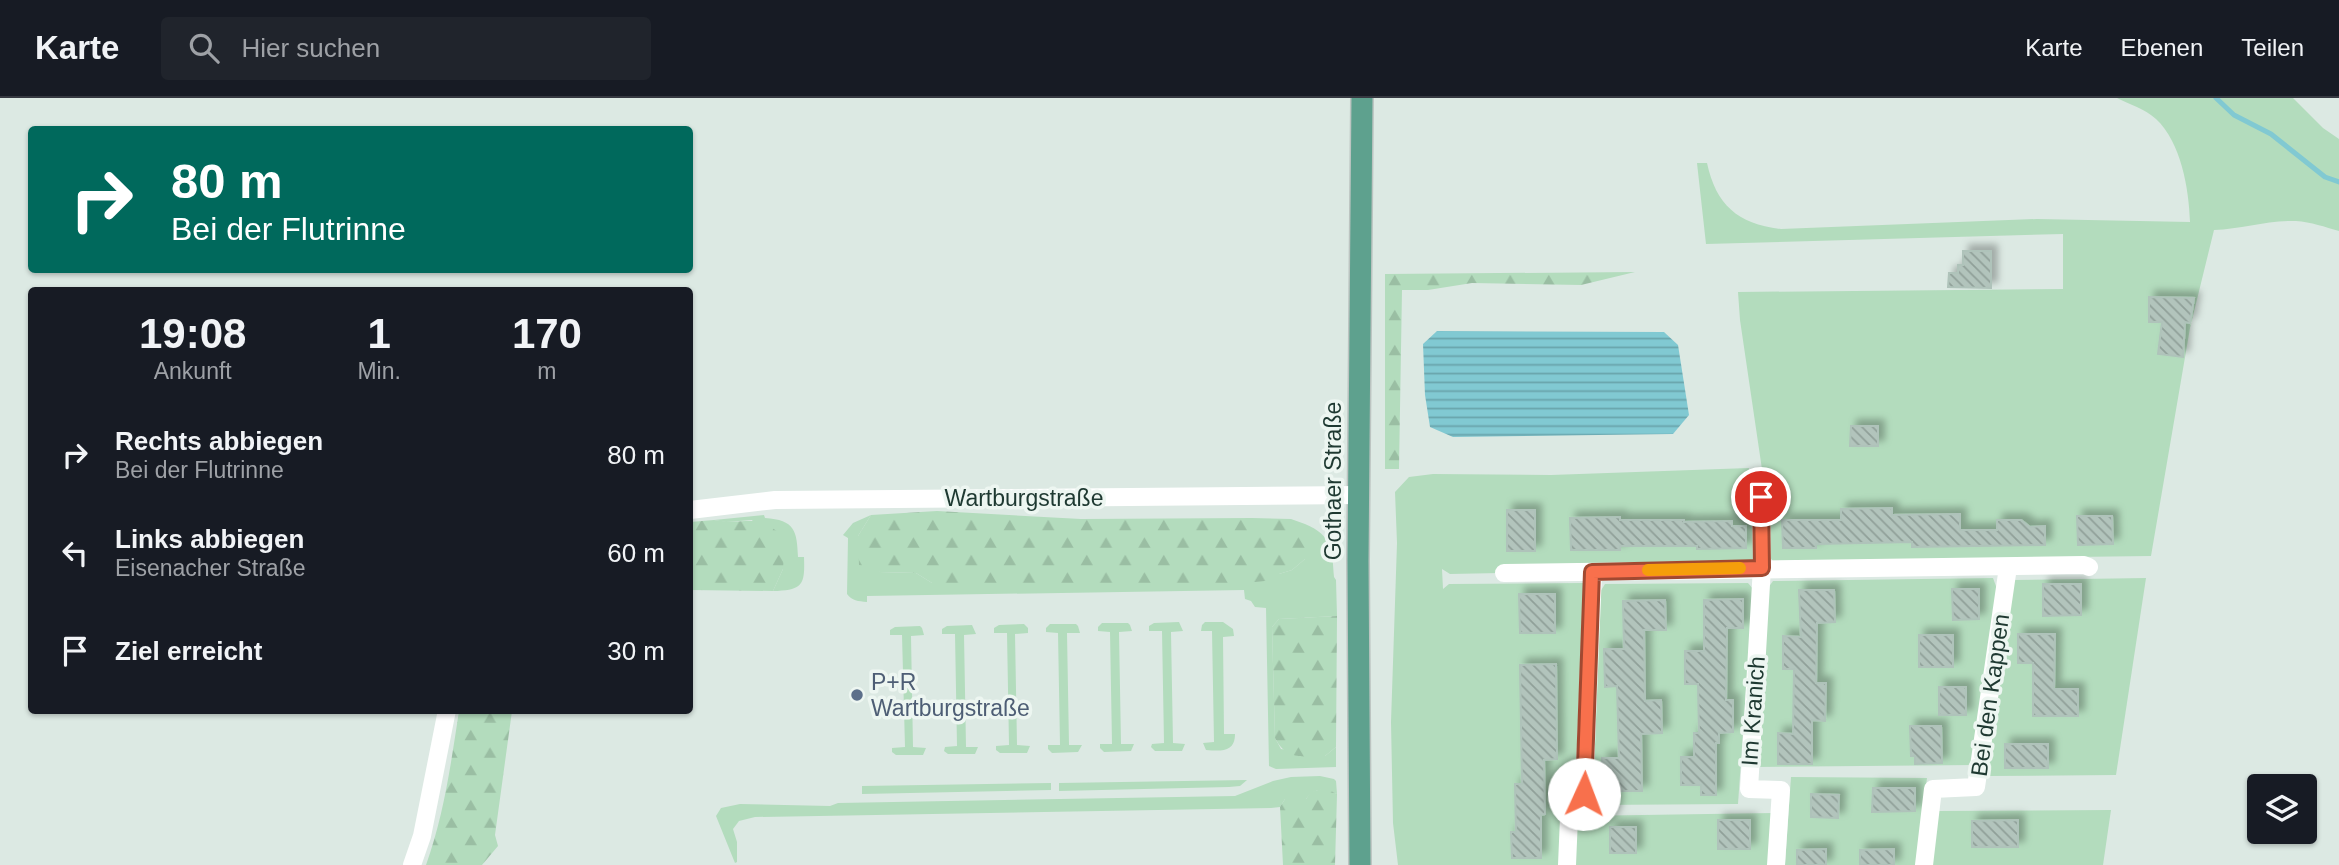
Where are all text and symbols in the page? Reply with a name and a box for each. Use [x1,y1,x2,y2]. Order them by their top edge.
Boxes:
search box [161,17,651,80]
text: Karte [35,29,119,66]
icon: search [185,29,223,67]
text: Hier suchen [241,33,380,63]
text: Karte [2025,34,2083,61]
text: Ebenen [2121,34,2203,61]
text: Teilen [2241,34,2304,61]
icon: right [56,154,147,245]
text: 80 m [171,154,283,208]
text: Bei der Flutrinne [171,211,406,247]
text: 19:08 [139,310,246,357]
text: 1 [367,310,391,357]
text: 170 [512,310,582,357]
text: Ankunft [154,358,232,384]
text: Min. [357,358,401,384]
text: m [537,358,557,384]
street label: Gothaer Straße [1320,402,1346,560]
text: Rechts abbiegen [115,426,323,456]
icon: right [56,436,94,474]
text: 80 m [607,440,665,470]
text: Bei der Flutrinne [115,457,284,483]
pin [1731,467,1791,527]
icon: arrive [1742,478,1780,516]
street label: Wartburgstraße [945,485,1103,511]
text: Links abbiegen [115,524,304,554]
icon: left [56,534,94,572]
text: 60 m [607,538,665,568]
text: Eisenacher Straße [115,555,305,581]
street label: Bei den Kappen [1966,612,2014,778]
icon: arrive [56,632,94,670]
text: Ziel erreicht [115,636,262,666]
text: 30 m [607,636,665,666]
street label: Im Kranich [1736,655,1770,767]
place label: P+R Wartburgstraße [871,669,1030,721]
marker: P+R Wartburgstraße [849,687,865,703]
position arrow [1547,757,1621,831]
map controls [2247,774,2317,844]
button: layers [2247,774,2317,844]

